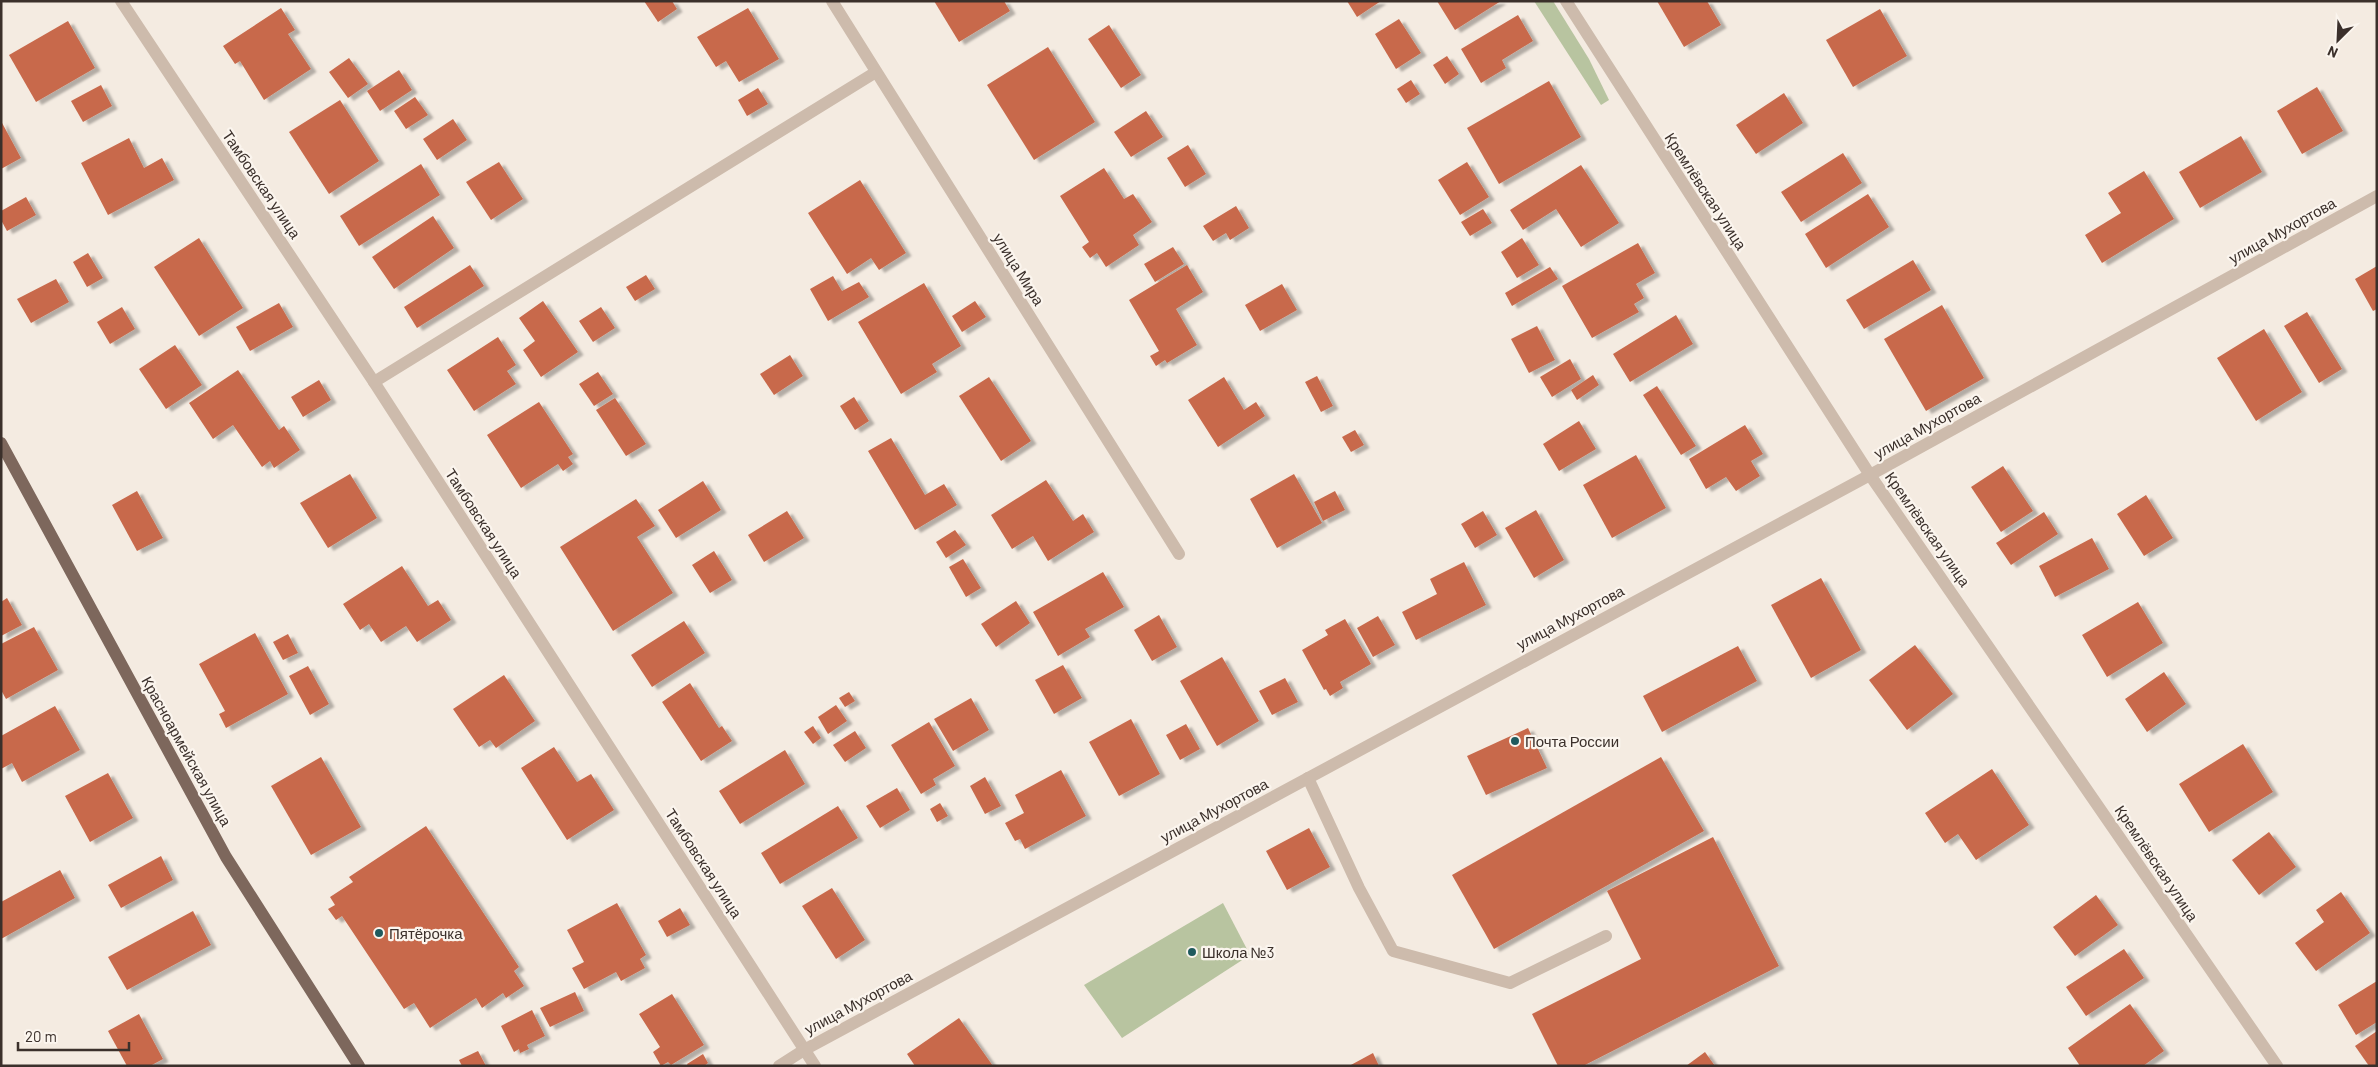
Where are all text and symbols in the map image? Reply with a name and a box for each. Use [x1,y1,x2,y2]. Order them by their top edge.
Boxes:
north arrow [2313,15,2363,65]
text: N [2325,43,2340,62]
street label: Тамбовская улица [219,126,305,242]
street label: Кремлёвская улица [1661,129,1751,253]
street label: улица Мухортова [2225,193,2339,267]
street label: улица Мира [990,230,1049,309]
street label: улица Мухортова [1870,388,1984,462]
street label: Тамбовская улица [442,465,526,582]
street label: Кремлёвская улица [1882,468,1975,590]
street label: улица Мухортова [1513,581,1627,653]
street label: Красноармейская улица [138,673,236,830]
place label: Почта России [1525,732,1619,750]
marker: Почта России [1509,735,1521,747]
street label: улица Мухортова [1157,774,1271,846]
street label: Кремлёвская улица [2112,802,2203,925]
street label: Тамбовская улица [662,805,746,922]
place label: Пятёрочка [389,924,463,942]
marker: Пятёрочка [373,927,385,939]
place label: Школа №3 [1202,943,1274,961]
marker: Школа №3 [1186,946,1198,958]
street label: улица Мухортова [801,966,915,1038]
scale bar [18,1020,129,1052]
text: 20 m [25,1027,57,1045]

